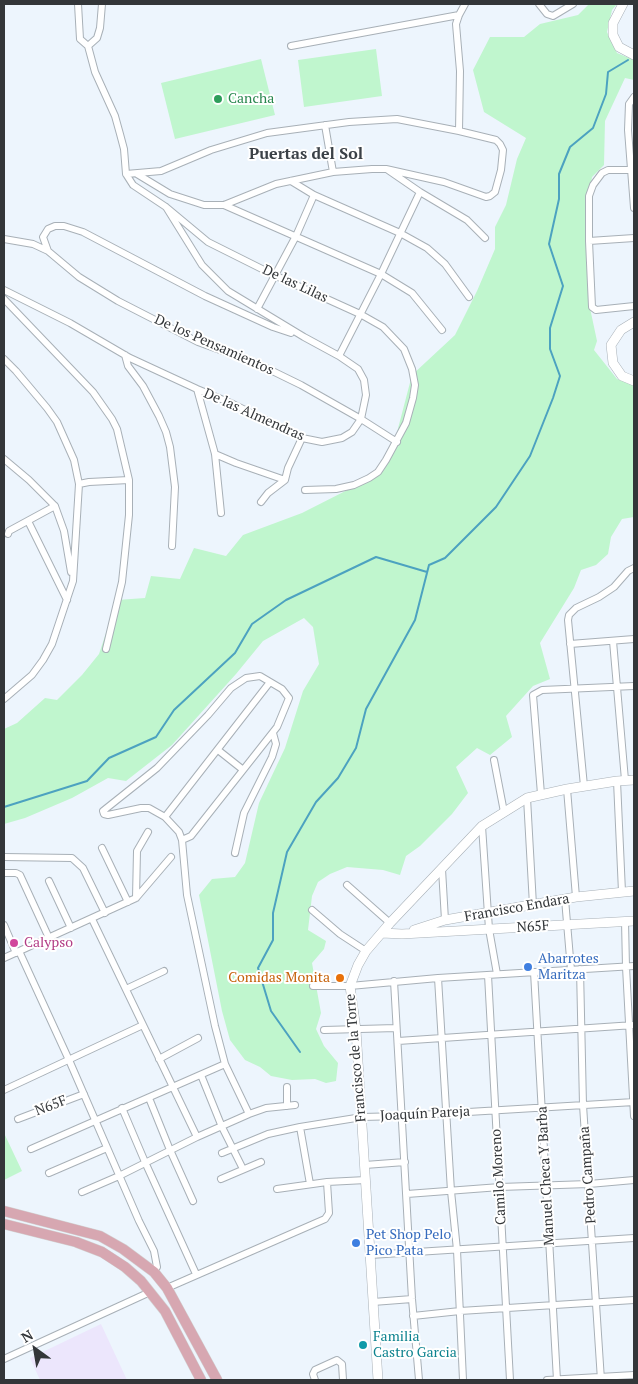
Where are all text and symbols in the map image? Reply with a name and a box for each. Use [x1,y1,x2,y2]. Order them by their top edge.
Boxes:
place label: Cancha [228,91,274,107]
marker: Cancha [212,93,224,105]
district label: Puertas del Sol [249,144,363,164]
street label: De las Lilas [260,262,330,306]
street label: De los Pensamientos [152,311,276,379]
street label: De las Almendras [201,385,307,445]
street label: Francisco Endara [463,890,571,926]
street label: N65F [516,917,550,937]
place label: Calypso [24,935,73,951]
marker: Calypso [8,937,20,949]
place label: Abarrotes Maritza [538,951,599,984]
marker: Abarrotes Maritza [522,961,534,973]
place label: Comidas Monita [228,970,330,986]
marker: Comidas Monita [334,972,346,984]
street label: Francisco de la Torre [342,993,370,1123]
street label: N65F [33,1092,69,1120]
street label: Joaquín Pareja [380,1103,470,1125]
street label: Manuel Checa Y Barba [534,1106,558,1246]
street label: Pedro Campaña [576,1126,600,1224]
street label: Camilo Moreno [488,1129,510,1225]
place label: Pet Shop Pelo Pico Pata [366,1227,451,1260]
marker: Pet Shop Pelo Pico Pata [350,1237,362,1249]
north arrow [10,1324,60,1374]
text: N [17,1325,36,1347]
place label: Familia Castro Garcia [373,1329,457,1361]
marker: Familia Castro Garcia [357,1339,369,1351]

